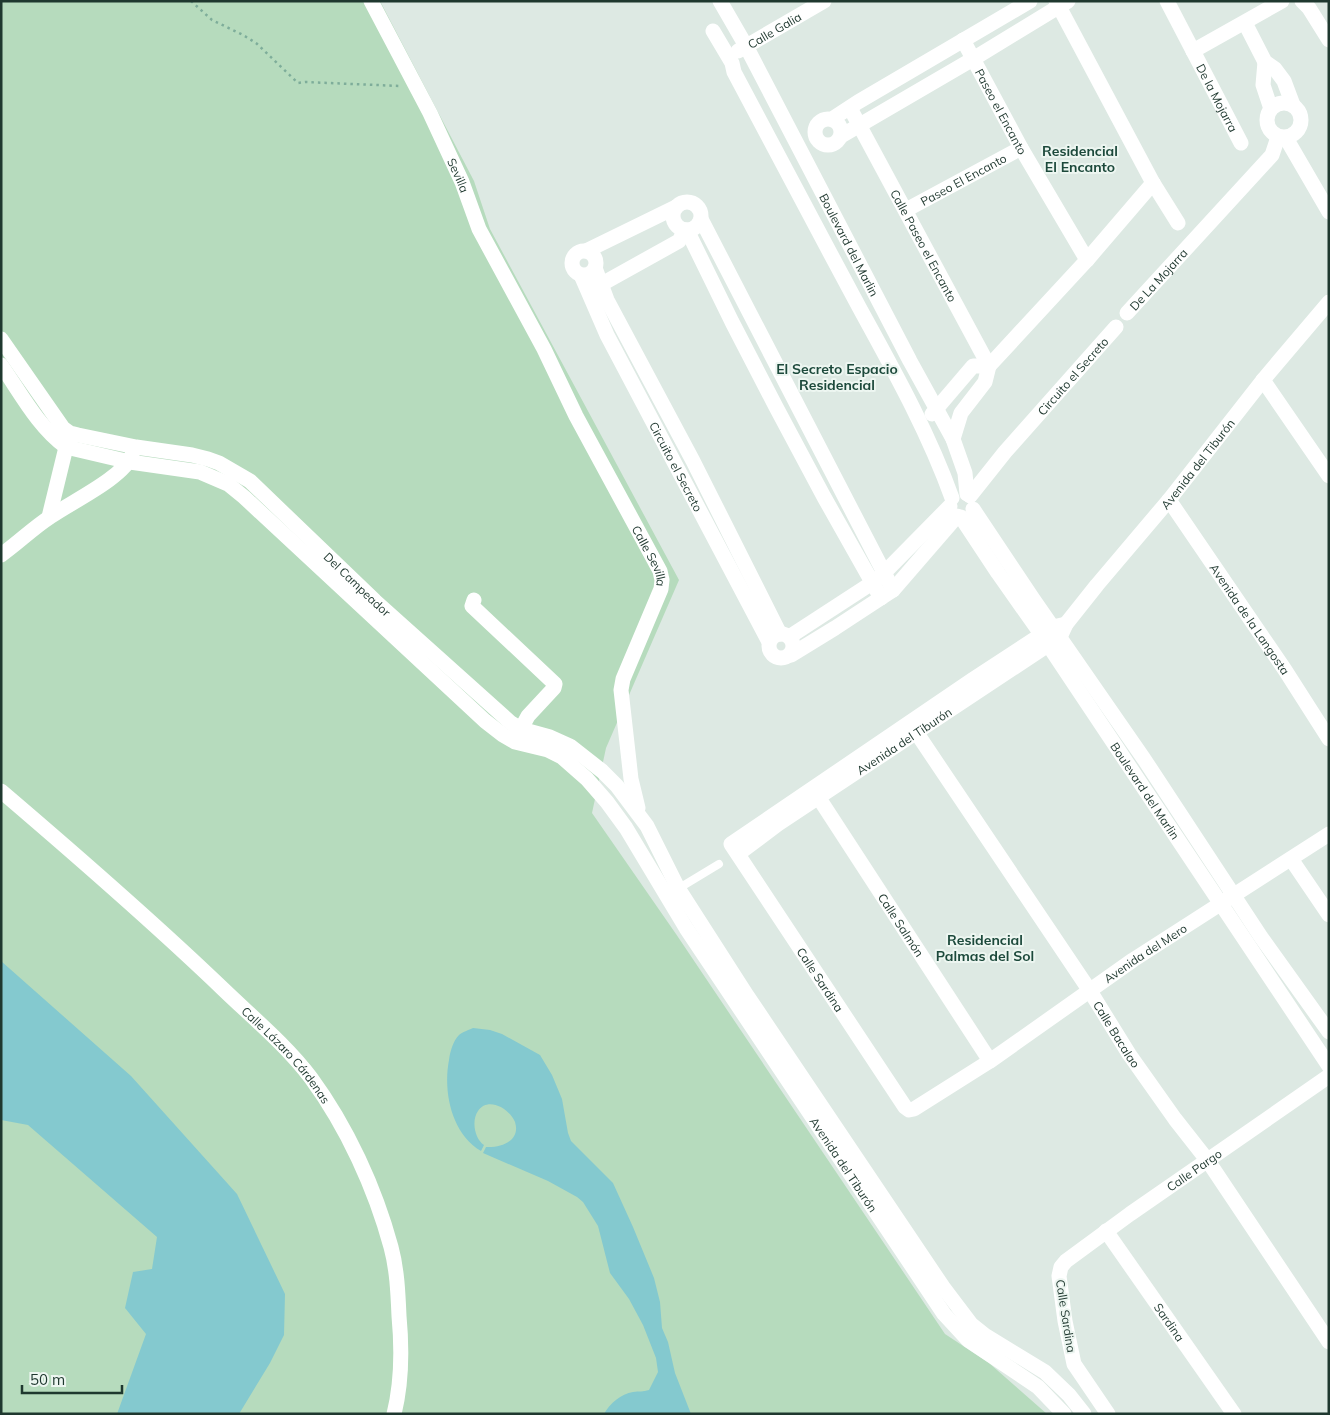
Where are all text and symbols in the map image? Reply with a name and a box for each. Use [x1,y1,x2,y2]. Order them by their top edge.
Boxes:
street label: Calle Galia [745,8,804,51]
street label: De la Mojarra [1193,61,1241,134]
street label: Paseo el Encanto [972,66,1031,157]
district label: Residencial El Encanto [1042,142,1118,176]
street label: Paseo El Encanto [918,150,1009,208]
street label: Sevilla [444,156,473,194]
street label: Calle Paseo el Encanto [888,186,960,304]
street label: Boulevard del Marlin [817,191,882,299]
street label: De La Mojarra [1126,245,1190,313]
street label: Circuito el Secreto [1034,334,1111,418]
district label: El Secreto Espacio Residencial [776,360,898,394]
street label: Avenida del Tiburón [1157,415,1238,512]
street label: Circuito el Secreto [646,419,706,514]
street label: Calle Sevilla [629,523,670,587]
street label: Del Campeador [321,549,395,620]
street label: Avenida de la Langosta [1207,561,1293,677]
street label: Avenida del Tiburón [853,704,954,777]
street label: Boulevard del Marlin [1108,739,1183,842]
street label: Calle Salmón [875,890,927,959]
street label: Avenida del Mero [1101,920,1189,986]
district label: Residencial Palmas del Sol [936,931,1034,965]
street label: Calle Sardina [794,944,847,1014]
street label: Calle Bacalao [1090,998,1144,1070]
street label: Calle Lázaro Cárdenas [239,1003,334,1106]
street label: Avenida del Tiburón [807,1114,881,1215]
street label: Calle Pargo [1163,1145,1224,1194]
street label: Calle Sardina [1053,1278,1079,1354]
street label: Sardina [1151,1300,1188,1344]
scale bar [22,1362,122,1394]
text: 50 m [30,1370,65,1389]

